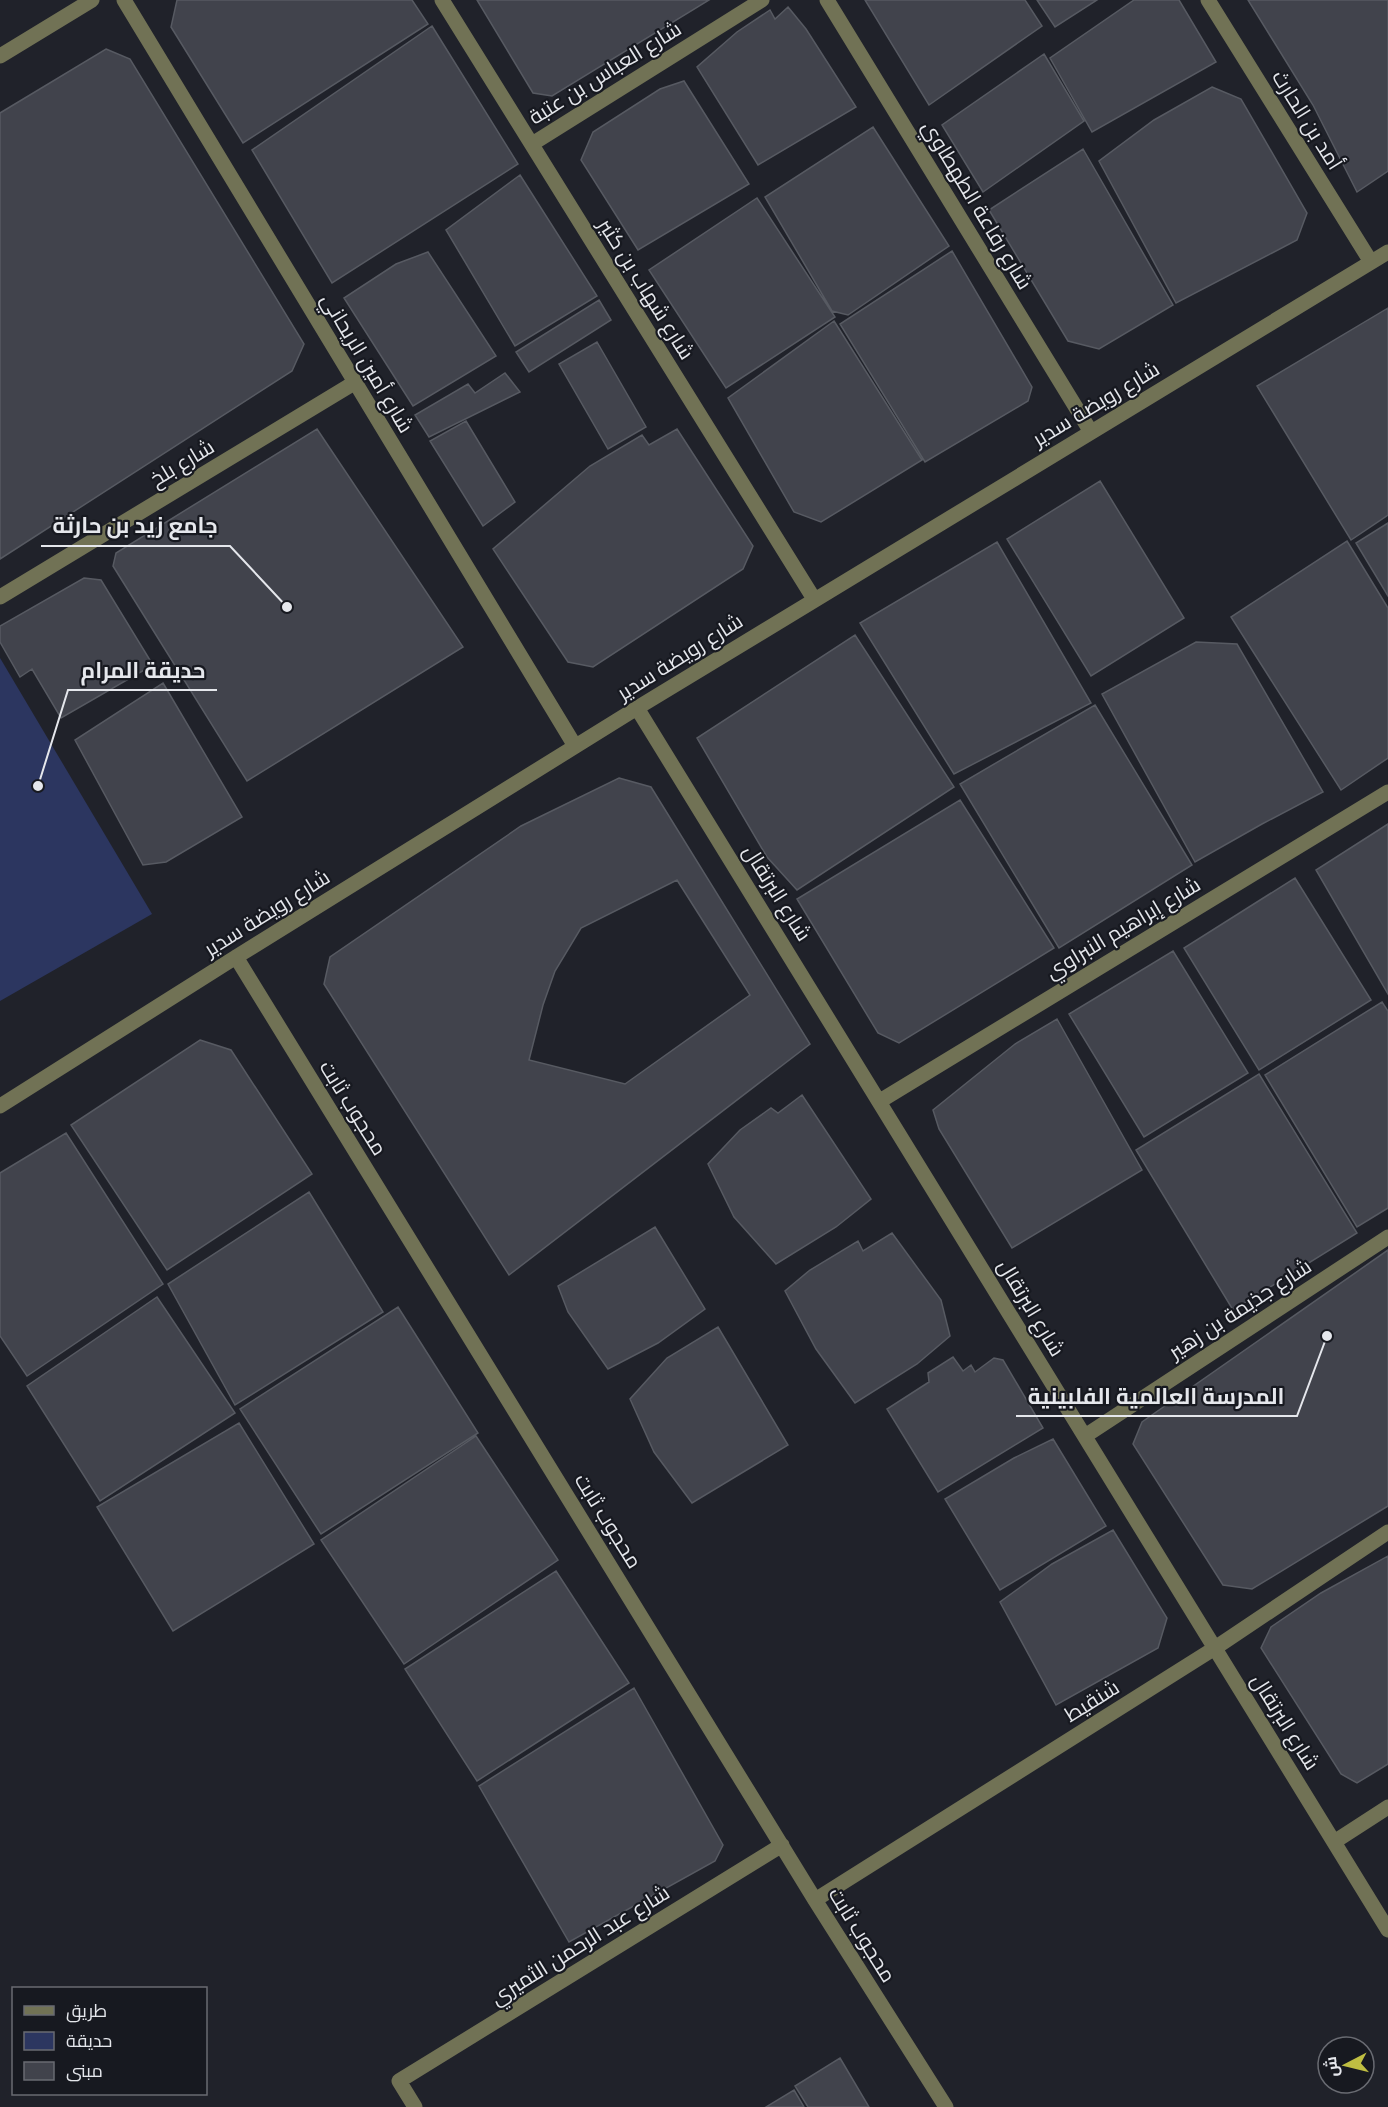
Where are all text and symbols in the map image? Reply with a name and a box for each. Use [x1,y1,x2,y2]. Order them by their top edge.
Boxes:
street label: شارع العباس بن عتبة [523,14,687,131]
street label: أمد بن الحارث [1266,64,1350,175]
street label: شارع رفاعة الطهطاوي [914,115,1039,296]
street label: شارع شهاب بن كثير [591,212,701,365]
street label: شارع أمين الريحاني [312,287,421,439]
street label: شارع رويضة سدير [1026,354,1165,453]
street label: شارع بلخ [144,432,220,493]
callout: جامع زيد بن حارثة [41,506,230,546]
text: جامع زيد بن حارثة [52,510,218,540]
street label: شارع رويضة سدير [610,606,748,707]
callout: حديقة المرام [68,650,217,690]
text: حديقة المرام [81,655,205,686]
street label: شارع البرتقال [736,839,819,946]
street label: شارع رويضة سدير [197,862,335,963]
street label: شارع إبراهيم النبراوي [1040,870,1207,987]
street label: محجوب ثابت [314,1055,394,1160]
street label: شارع جذيمة بن زهير [1162,1251,1317,1366]
street label: شارع البرتقال [991,1254,1072,1362]
callout: المدرسة العالمية الفلبينية [1016,1376,1297,1416]
text: المدرسة العالمية الفلبينية [1028,1381,1284,1410]
street label: محجوب ثابت [569,1468,649,1573]
street label: شارع البرتقال [1244,1668,1327,1775]
street label: شنقيط [1059,1672,1124,1728]
street label: شارع عبد الرحمن الثميري [485,1878,676,2013]
street label: محجوب ثابت [823,1882,903,1987]
legend [12,1987,207,2095]
text: طريق [66,1999,107,2023]
text: حديقة [66,2029,112,2052]
north arrow [1316,2035,1376,2095]
text: ش [1320,2055,1342,2078]
text: مبنى [66,2059,103,2082]

